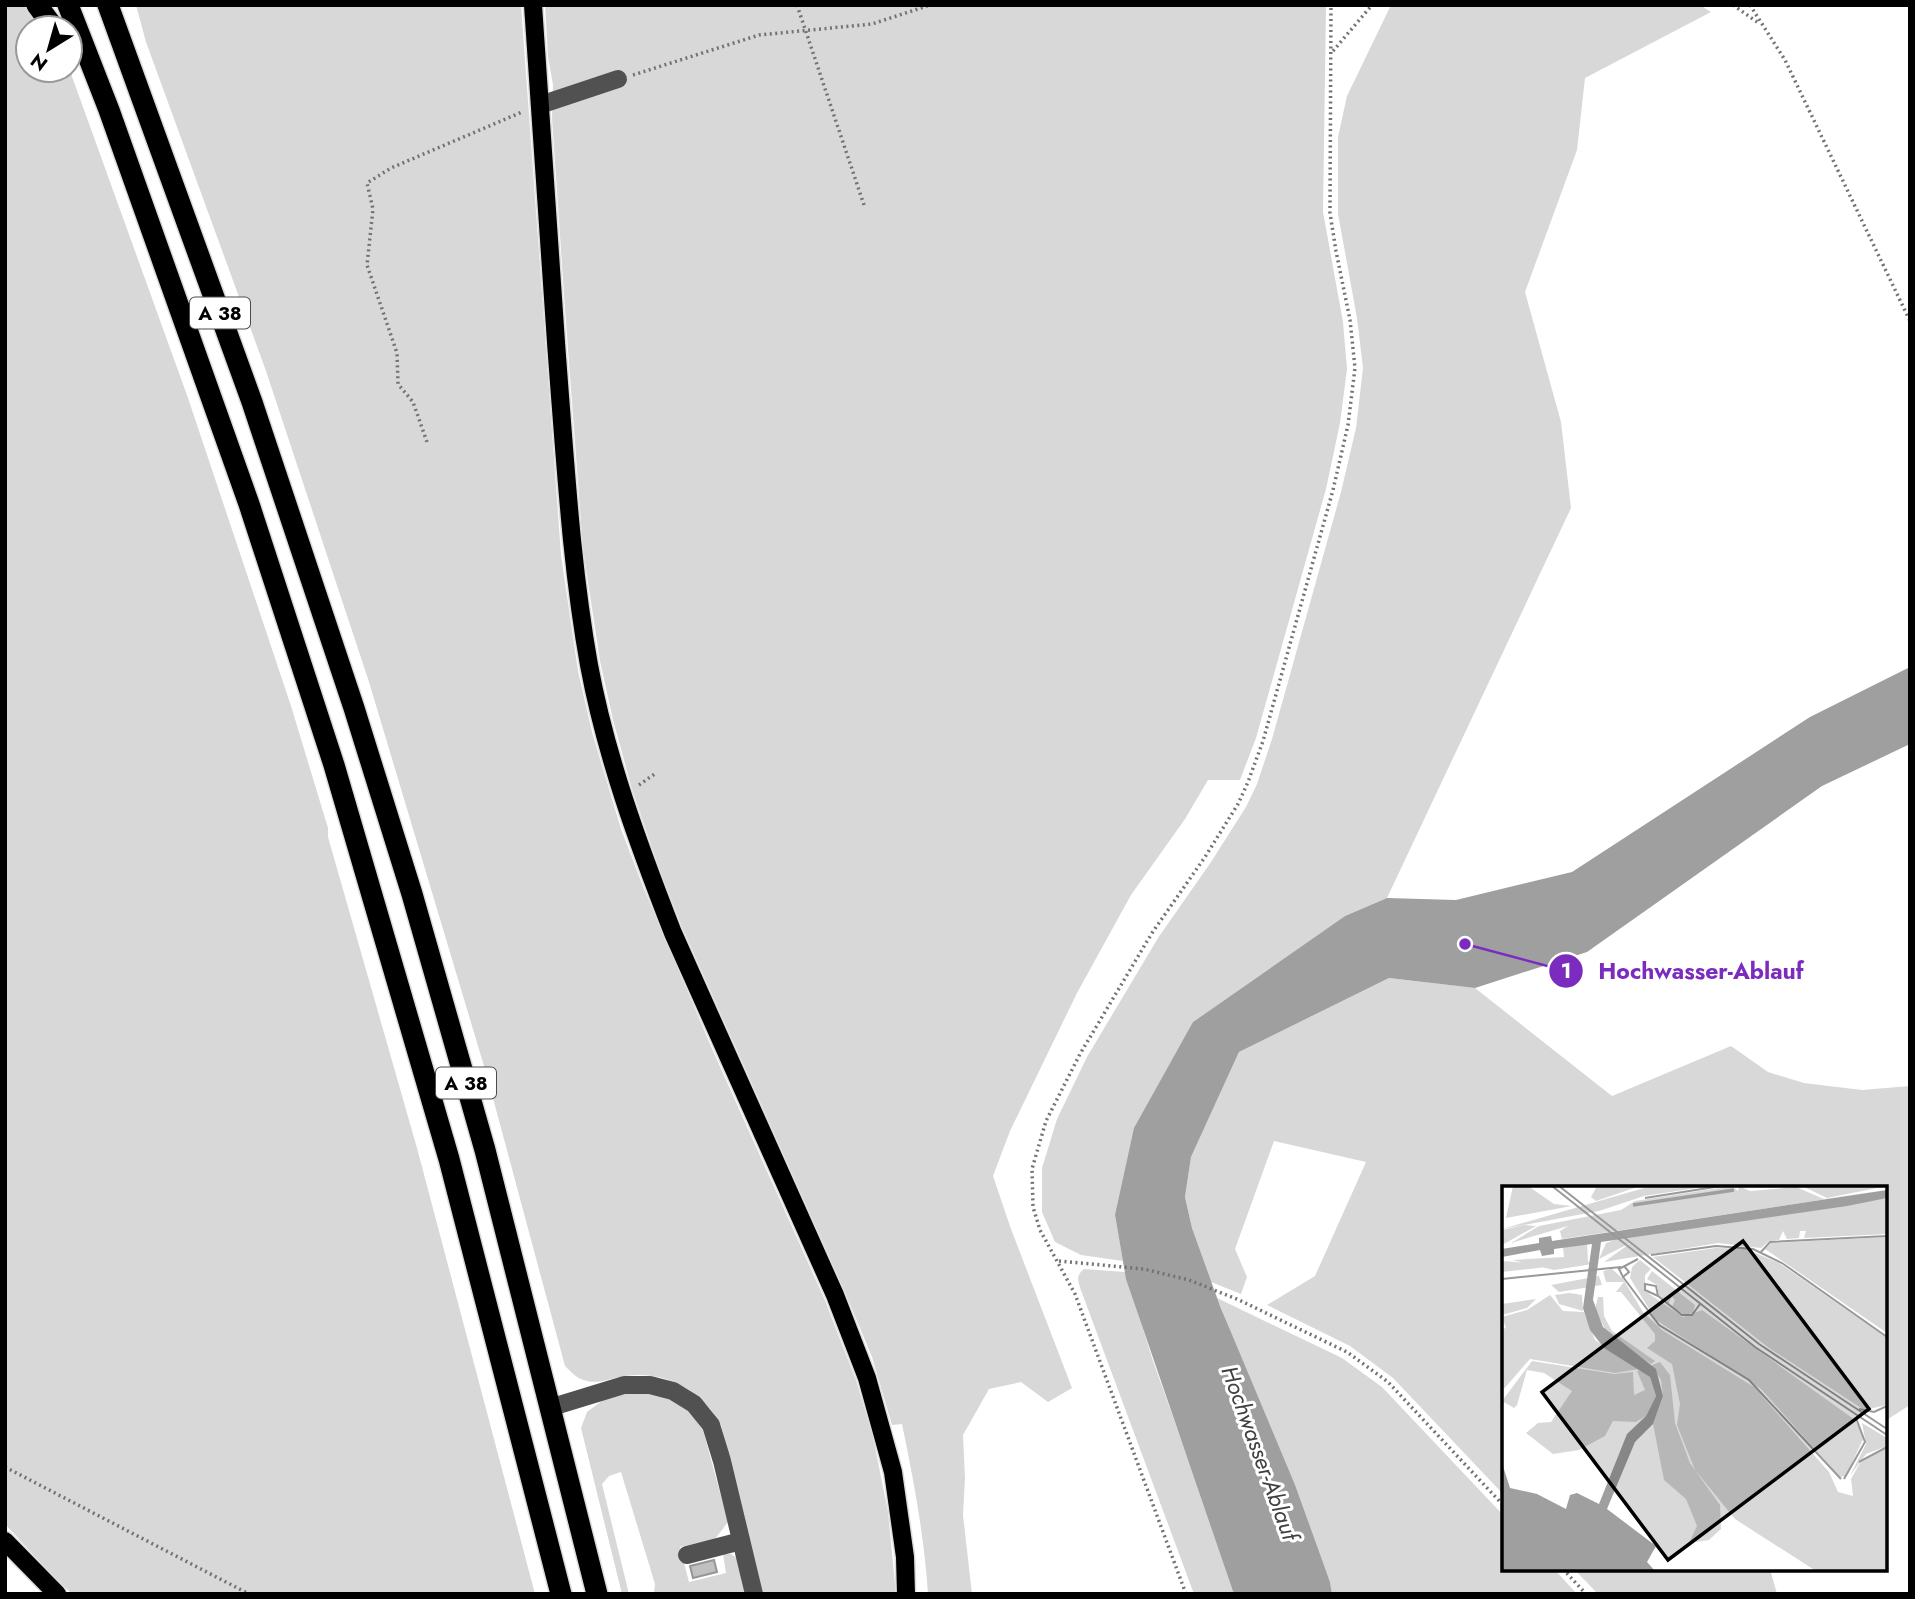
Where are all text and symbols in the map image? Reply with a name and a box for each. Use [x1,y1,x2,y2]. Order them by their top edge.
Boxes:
north arrow [14,14,84,84]
text: N [25,47,53,78]
road number: A 38 [190,298,250,328]
callout: Hochwasser-Ablauf [1549,949,1817,993]
text: Hochwasser-Ablauf [1598,954,1805,988]
text: 1 [1561,956,1571,986]
road number: A 38 [436,1068,496,1098]
inset map [1502,1186,1887,1571]
water label: Hochwasser-Ablauf [1213,1361,1309,1548]

